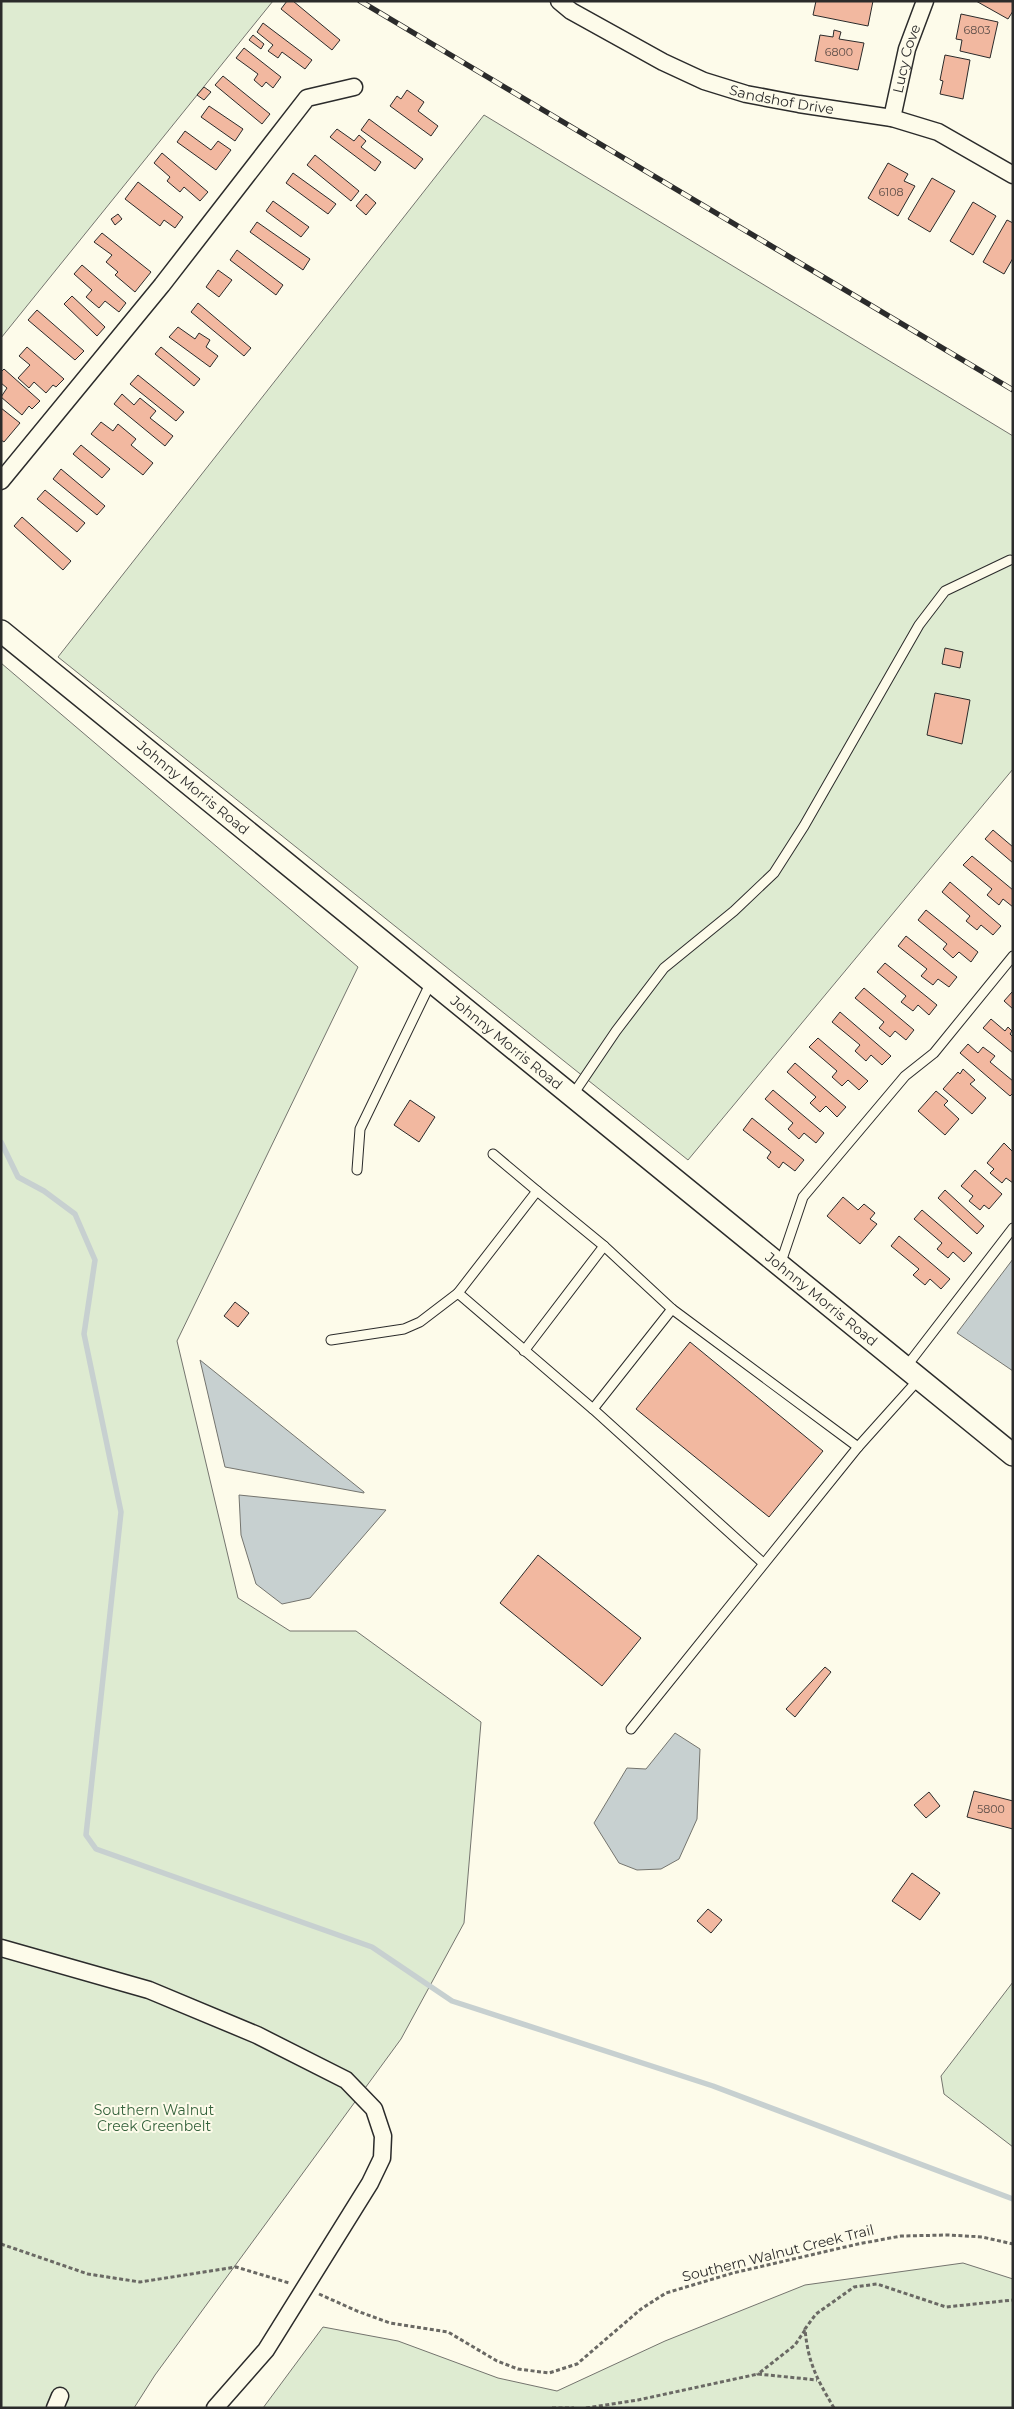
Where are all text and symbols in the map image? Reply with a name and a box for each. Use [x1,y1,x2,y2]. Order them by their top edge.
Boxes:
street label: Lucy Cove [889,22,924,95]
house number: 6803 [963,23,991,37]
house number: 6800 [825,45,853,59]
street label: Sandshof Drive [727,80,835,118]
house number: 6108 [879,185,903,199]
street label: Johnny Morris Road [133,736,253,839]
street label: Johnny Morris Road [446,991,566,1094]
street label: Johnny Morris Road [761,1247,881,1350]
house number: 5800 [977,1802,1005,1816]
park label: Southern Walnut Creek Greenbelt [94,2101,215,2135]
street label: Southern Walnut Creek Trail [680,2220,876,2286]

